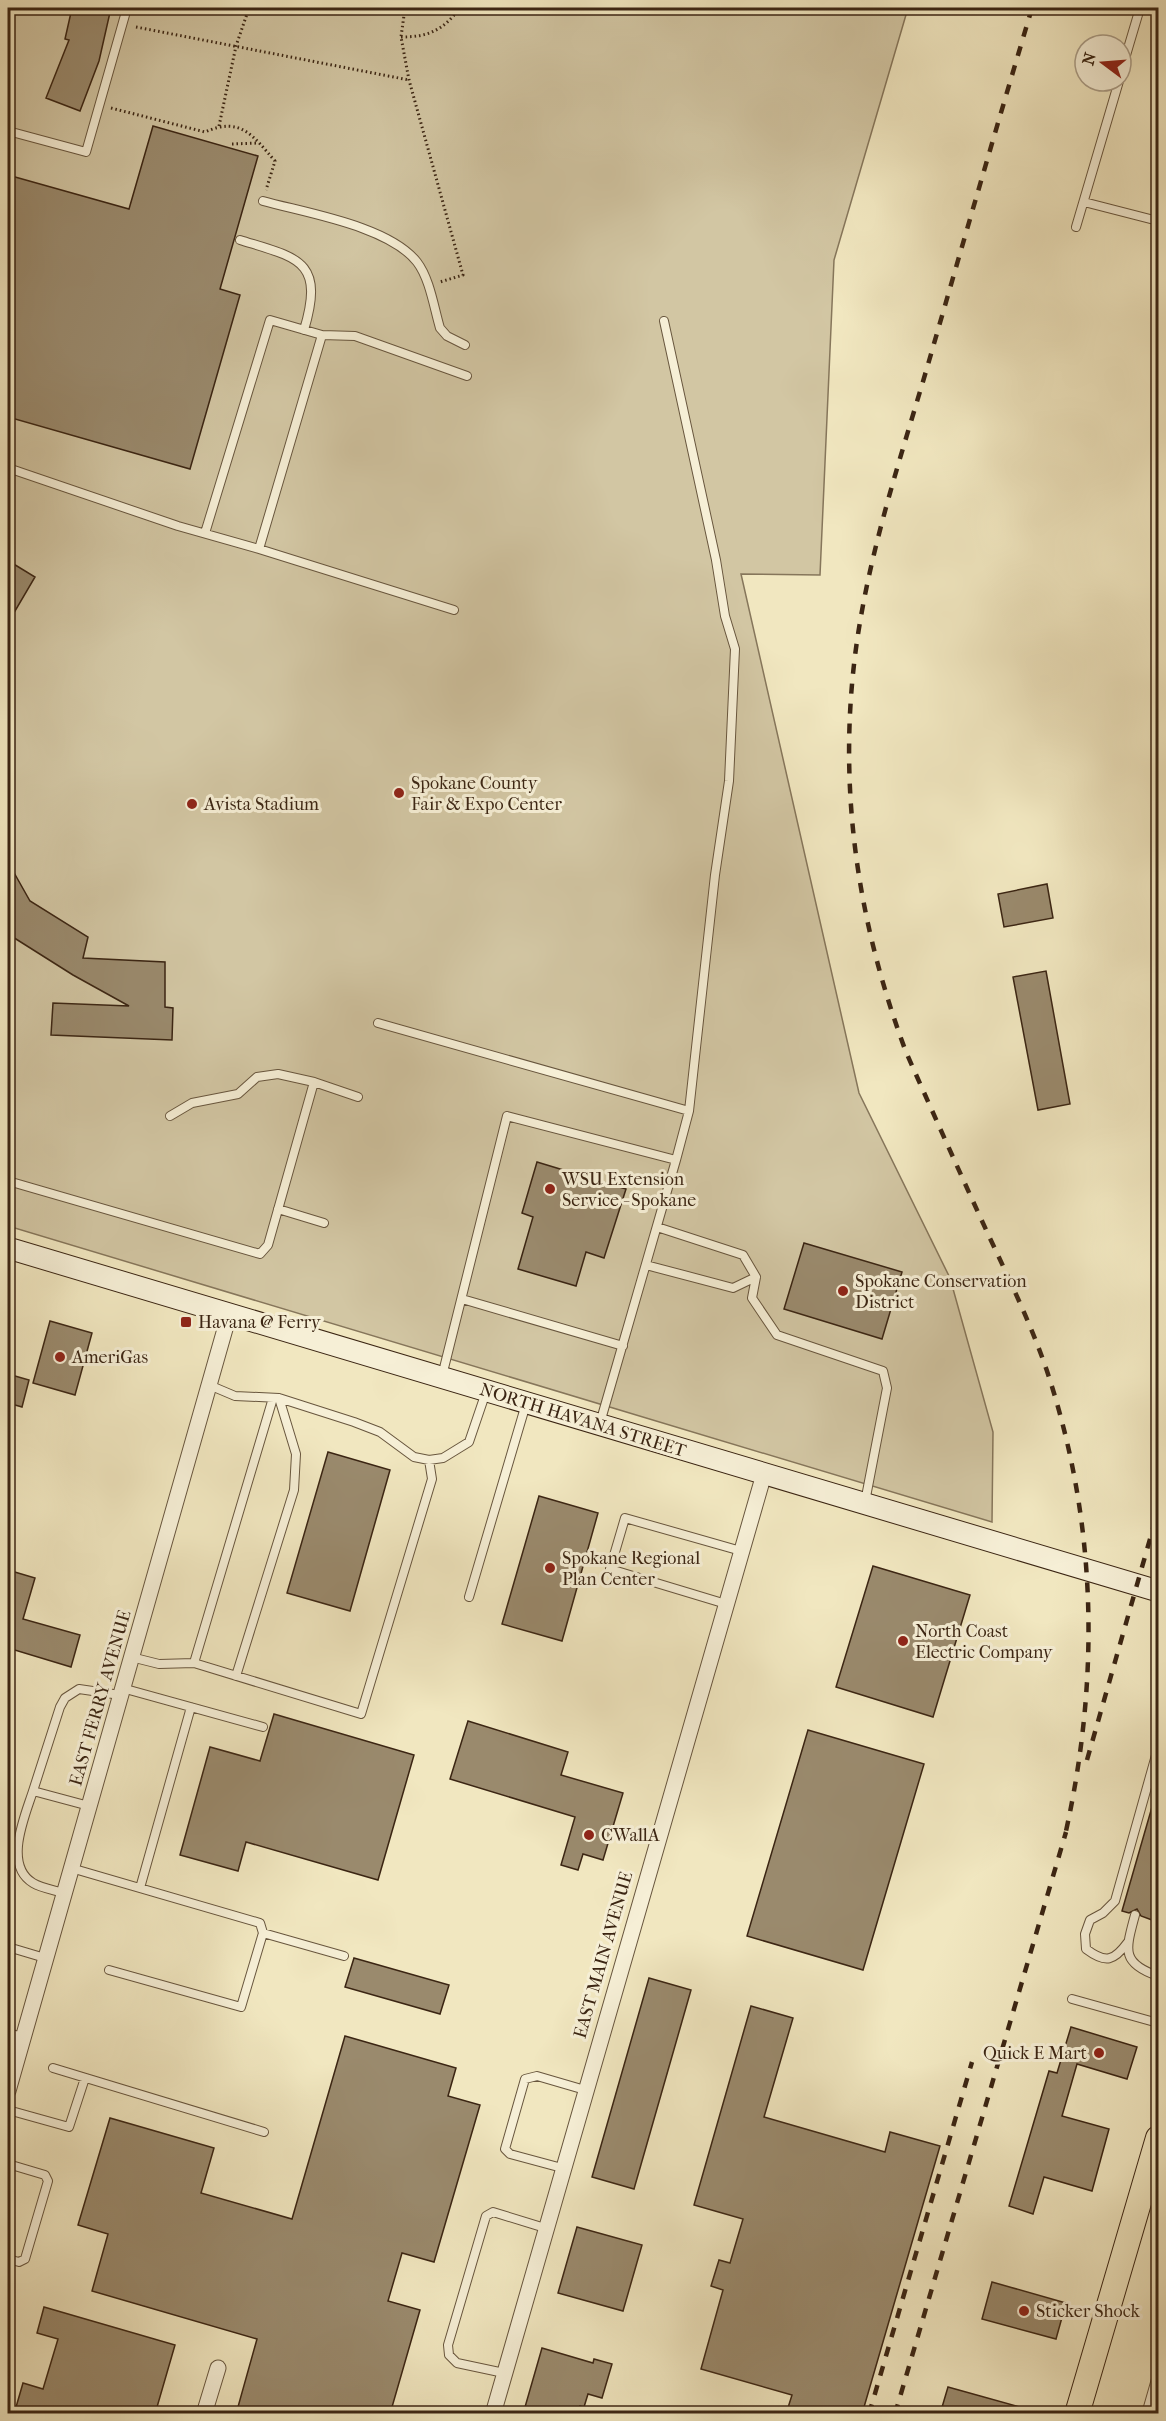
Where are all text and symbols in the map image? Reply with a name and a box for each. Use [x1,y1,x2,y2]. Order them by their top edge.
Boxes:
north arrow [1073,33,1133,93]
text: N [1078,50,1100,67]
place label: Spokane County Fair & Expo Center [411,773,562,815]
marker: Spokane County Fair & Expo Center [392,786,406,800]
place label: Avista Stadium [203,794,319,815]
marker: Avista Stadium [185,797,199,811]
place label: WSU Extension Service - Spokane [561,1169,696,1211]
marker: WSU Extension Service - Spokane [543,1182,557,1196]
place label: Spokane Conservation District [855,1271,1027,1313]
marker: Spokane Conservation District [836,1284,850,1298]
place label: Havana @ Ferry [198,1312,322,1333]
marker: Havana @ Ferry [179,1315,193,1329]
place label: AmeriGas [71,1347,148,1368]
marker: AmeriGas [53,1350,67,1364]
street label: NORTH HAVANA STREET [477,1379,689,1462]
place label: Spokane Regional Plan Center [562,1548,700,1590]
marker: Spokane Regional Plan Center [543,1561,557,1575]
street label: EAST FERRY AVENUE [65,1608,136,1788]
place label: North Coast Electric Company [915,1621,1054,1663]
marker: North Coast Electric Company [896,1634,910,1648]
place label: CWallA [601,1825,660,1846]
marker: CWallA [582,1828,596,1842]
street label: EAST MAIN AVENUE [570,1869,637,2041]
place label: Quick E Mart [983,2043,1088,2064]
marker: Quick E Mart [1092,2046,1106,2060]
place label: Sticker Shock [1036,2301,1141,2322]
marker: Sticker Shock [1017,2304,1031,2318]

